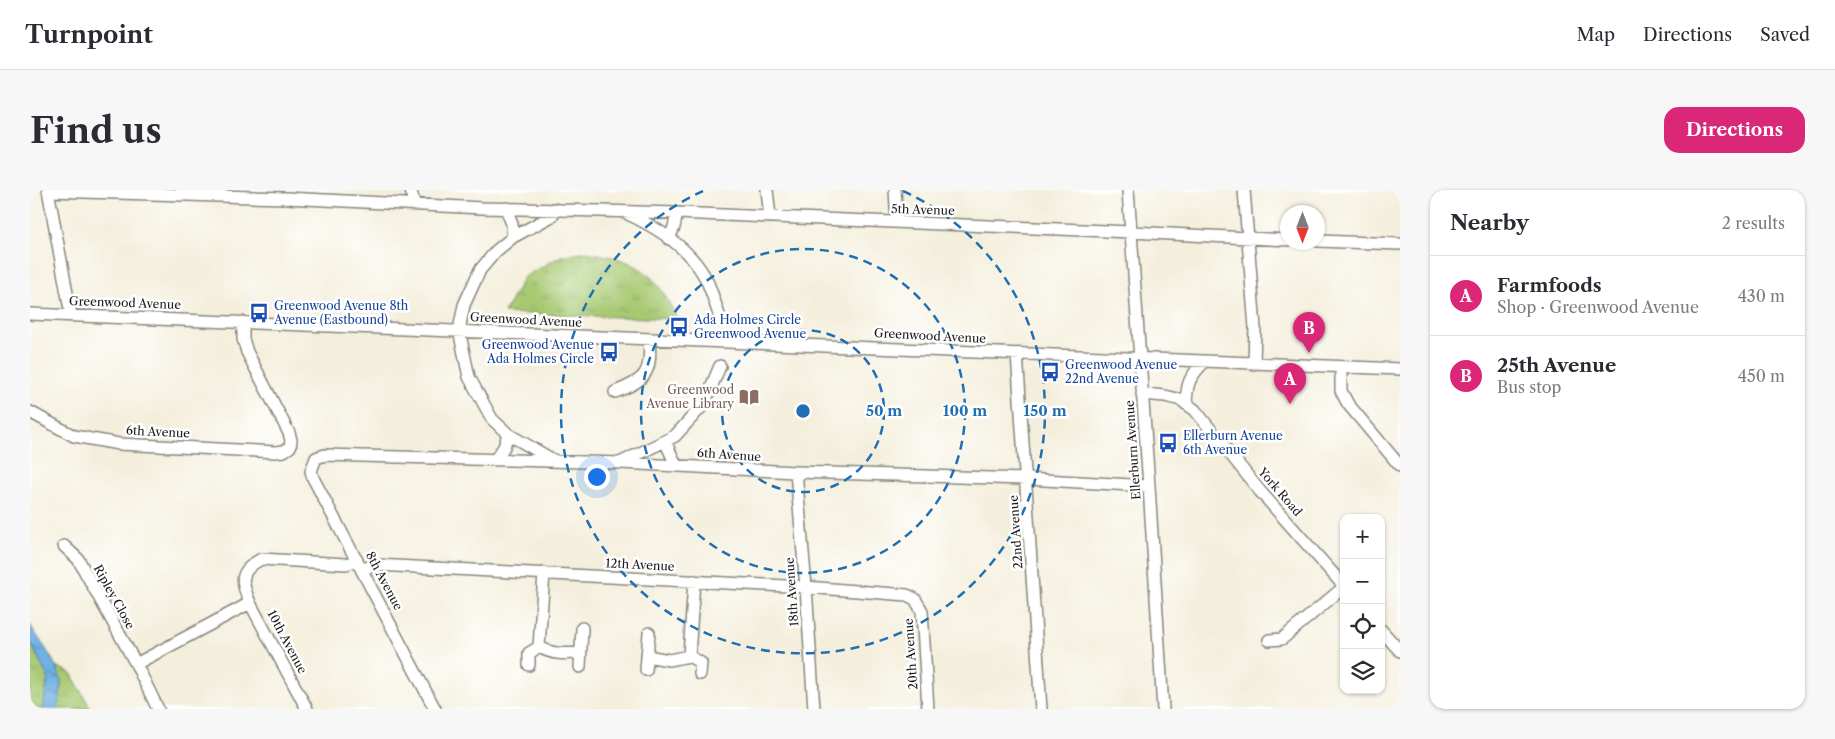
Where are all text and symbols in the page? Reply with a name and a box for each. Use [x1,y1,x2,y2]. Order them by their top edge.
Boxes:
text: Turnpoint [25,20,153,49]
text: Map [1576,24,1615,46]
text: Directions [1643,24,1732,46]
text: Saved [1760,24,1810,46]
button: Directions [1664,107,1805,153]
text: Find us [30,109,162,152]
street label: 5th Avenue [891,201,955,218]
north arrow [1280,205,1325,250]
text: Nearby [1450,210,1529,235]
text: 2 results [1722,213,1785,233]
text: Farmfoods [1497,274,1602,297]
text: A [1460,286,1472,306]
text: 430 m [1738,286,1785,306]
street label: Greenwood Avenue [69,293,182,312]
text: Shop · Greenwood Avenue [1497,297,1699,317]
place label: Greenwood Avenue 8th Avenue (Eastbound) [273,298,409,327]
bus stop icon: Greenwood Avenue 8th Avenue (Eastbound) [248,302,270,324]
street label: Greenwood Avenue [470,309,583,330]
place label: Ada Holmes Circle Greenwood Avenue [693,312,806,341]
pin: B [1293,312,1325,353]
bus stop icon: Ada Holmes Circle Greenwood Avenue [668,316,690,338]
street label: Greenwood Avenue [874,325,987,346]
place label: Greenwood Avenue Ada Holmes Circle [482,337,594,366]
bus stop icon: Greenwood Avenue Ada Holmes Circle [598,341,620,363]
text: 25th Avenue [1497,354,1616,377]
place label: Greenwood Avenue 22nd Avenue [1065,357,1177,386]
bus stop icon: Greenwood Avenue 22nd Avenue [1039,361,1061,383]
pin: A [1274,363,1306,404]
text: B [1460,366,1472,386]
text: 450 m [1738,366,1785,386]
text: Bus stop [1497,377,1561,397]
place label: Greenwood Avenue Library [645,382,735,411]
library icon: Greenwood Avenue Library [738,386,760,408]
street label: Ellerburn Avenue [1122,399,1143,500]
text: 50 m [866,401,902,420]
text: 100 m [943,401,987,420]
text: 150 m [1023,401,1067,420]
centre of rings [794,402,812,420]
street label: 6th Avenue [126,422,191,441]
place label: Ellerburn Avenue 6th Avenue [1183,428,1283,457]
bus stop icon: Ellerburn Avenue 6th Avenue [1157,432,1179,454]
street label: 6th Avenue [697,445,762,464]
your location [584,464,610,490]
street label: York Road [1255,464,1306,519]
street label: 22nd Avenue [1005,494,1026,569]
map controls [1340,514,1385,694]
button: + [1340,514,1385,559]
street label: 8th Avenue [363,549,406,613]
street label: 12th Avenue [605,555,675,574]
street label: 18th Avenue [782,557,801,627]
button: − [1340,559,1385,604]
street label: Ripley Close [91,562,138,632]
button: locate [1340,604,1385,649]
street label: 10th Avenue [264,607,311,676]
street label: 20th Avenue [901,618,920,690]
button: layers [1340,649,1385,694]

